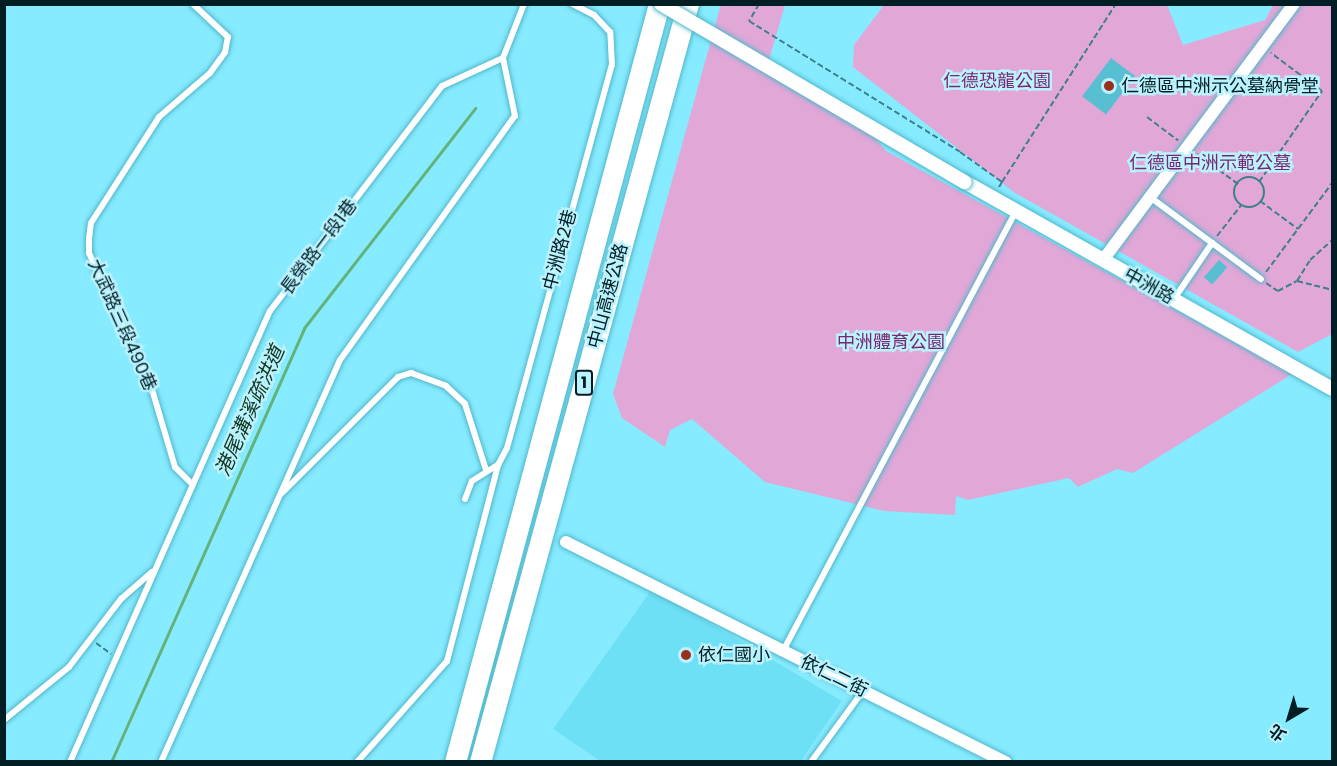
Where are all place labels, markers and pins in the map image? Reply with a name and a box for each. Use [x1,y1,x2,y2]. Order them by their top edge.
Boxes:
place label: 仁德區中洲示公墓納骨堂 [1121,75,1319,97]
marker: 仁德區中洲示公墓納骨堂 [1102,79,1116,93]
place label: 依仁國小 [698,644,770,666]
marker: 依仁國小 [679,648,693,662]

